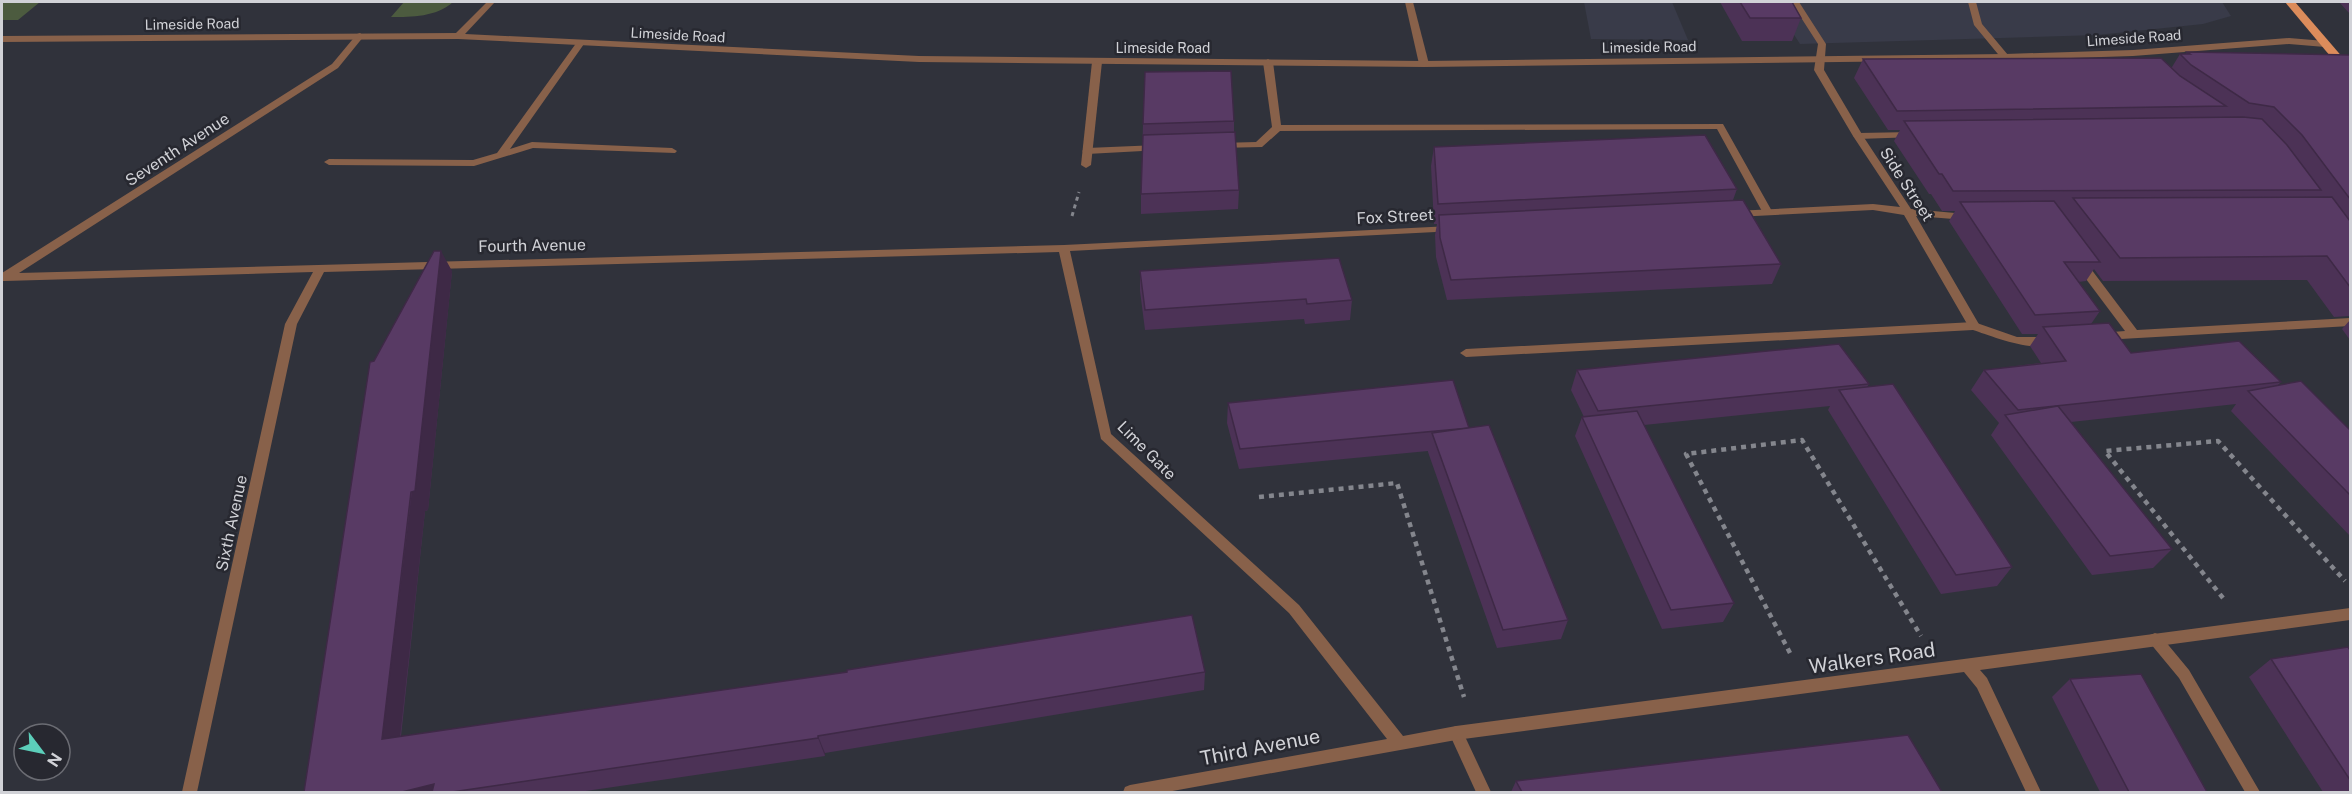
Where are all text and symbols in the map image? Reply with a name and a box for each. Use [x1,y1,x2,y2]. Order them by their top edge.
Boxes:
street label: Limeside Road [144,15,240,33]
street label: Limeside Road [630,25,726,45]
street label: Limeside Road [2086,27,2182,49]
street label: Limeside Road [1601,38,1697,56]
street label: Limeside Road [1116,40,1210,56]
street label: Seventh Avenue [122,109,233,190]
street label: Side Street [1876,144,1937,225]
street label: Fox Street [1356,205,1434,228]
street label: Fourth Avenue [478,235,586,256]
street label: Lime Gate [1113,417,1180,484]
street label: Sixth Avenue [212,473,251,573]
street label: Walkers Road [1807,637,1937,679]
north arrow [12,722,72,782]
street label: Third Avenue [1198,724,1322,770]
text: N [43,749,66,770]

